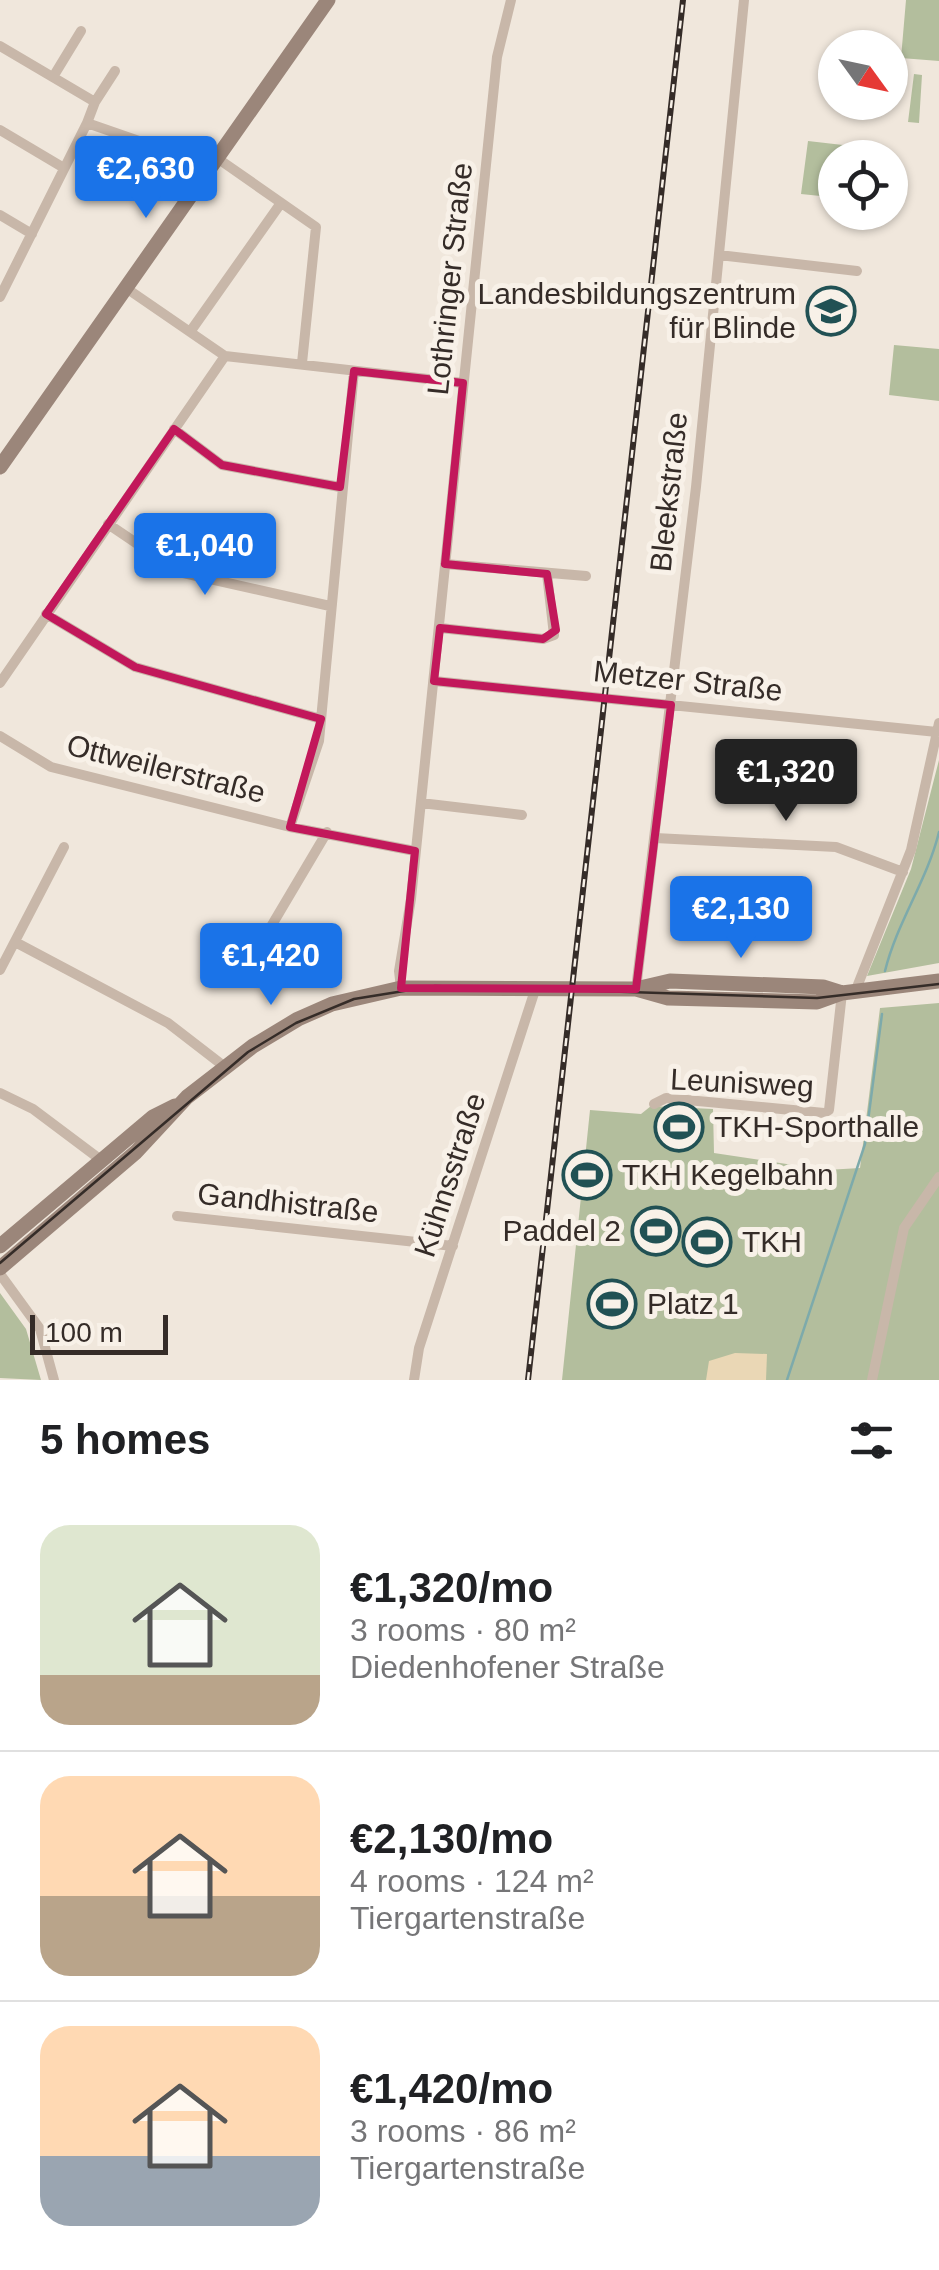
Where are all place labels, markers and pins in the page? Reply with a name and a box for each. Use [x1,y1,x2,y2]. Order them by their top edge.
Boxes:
pin: €2,630 [65,136,227,221]
place label: Landesbildungszentrum für Blinde [477,277,796,344]
school or university icon: Landesbildungszentrum für Blinde [805,285,857,337]
pin: €1,040 [124,513,286,598]
pin: €1,320 [705,739,867,824]
pin: €2,130 [660,876,822,961]
pin: €1,420 [190,923,352,1008]
sports icon: TKH-Sporthalle [653,1101,705,1153]
place label: TKH-Sporthalle [714,1110,919,1143]
sports icon: TKH Kegelbahn [561,1149,613,1201]
place label: TKH Kegelbahn [622,1158,834,1191]
sports icon: Paddel 2 [630,1205,682,1257]
place label: Paddel 2 [503,1214,621,1247]
sports icon: TKH [681,1216,733,1268]
place label: TKH [742,1225,802,1258]
sports icon: Platz 1 [586,1278,638,1330]
place label: Platz 1 [647,1287,739,1320]

